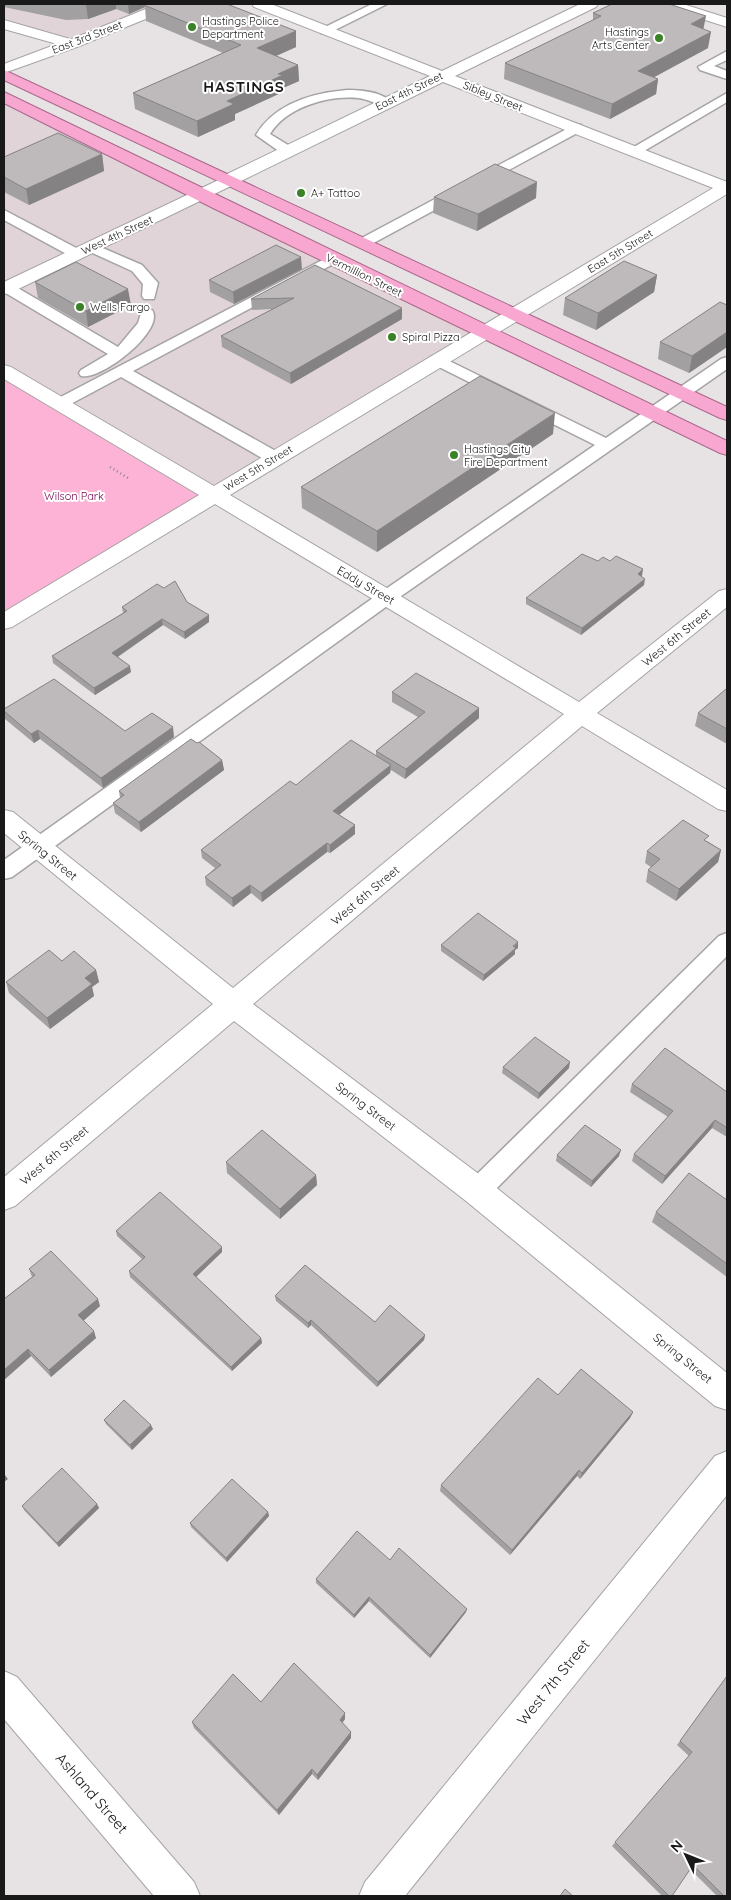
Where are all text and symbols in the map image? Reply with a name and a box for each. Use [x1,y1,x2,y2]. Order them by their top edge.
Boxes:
place label: Hastings Police Department [202,14,279,41]
street label: East 3rd Street [50,17,124,57]
marker: Hastings Police Department [186,21,198,33]
place label: Hastings Arts Center [592,25,650,52]
marker: Hastings Arts Center [653,32,665,44]
street label: East 4th Street [373,68,445,113]
district label: HASTINGS [203,77,285,96]
street label: Sibley Street [461,78,525,114]
place label: A+ Tattoo [311,186,361,200]
marker: A+ Tattoo [295,187,307,199]
street label: West 4th Street [79,212,155,258]
street label: East 5th Street [585,226,655,276]
street label: Vermillion Street [323,250,405,300]
place label: Wells Fargo [90,300,150,314]
marker: Wells Fargo [74,301,86,313]
place label: Spiral Pizza [402,330,460,344]
marker: Spiral Pizza [386,331,398,343]
street label: West 5th Street [221,442,295,494]
place label: Hastings City Fire Department [464,442,548,469]
marker: Hastings City Fire Department [448,449,460,461]
park label: Wilson Park [44,489,104,503]
street label: Eddy Street [334,562,398,608]
street label: West 6th Street [638,605,714,669]
street label: Spring Street [15,827,81,883]
street label: West 6th Street [328,862,402,928]
street label: Spring Street [333,1078,399,1134]
street label: West 6th Street [17,1122,91,1188]
street label: Spring Street [650,1330,716,1386]
street label: West 7th Street [512,1635,594,1729]
street label: Ashland Street [52,1749,132,1837]
north arrow [661,1830,711,1880]
text: N [666,1836,687,1856]

